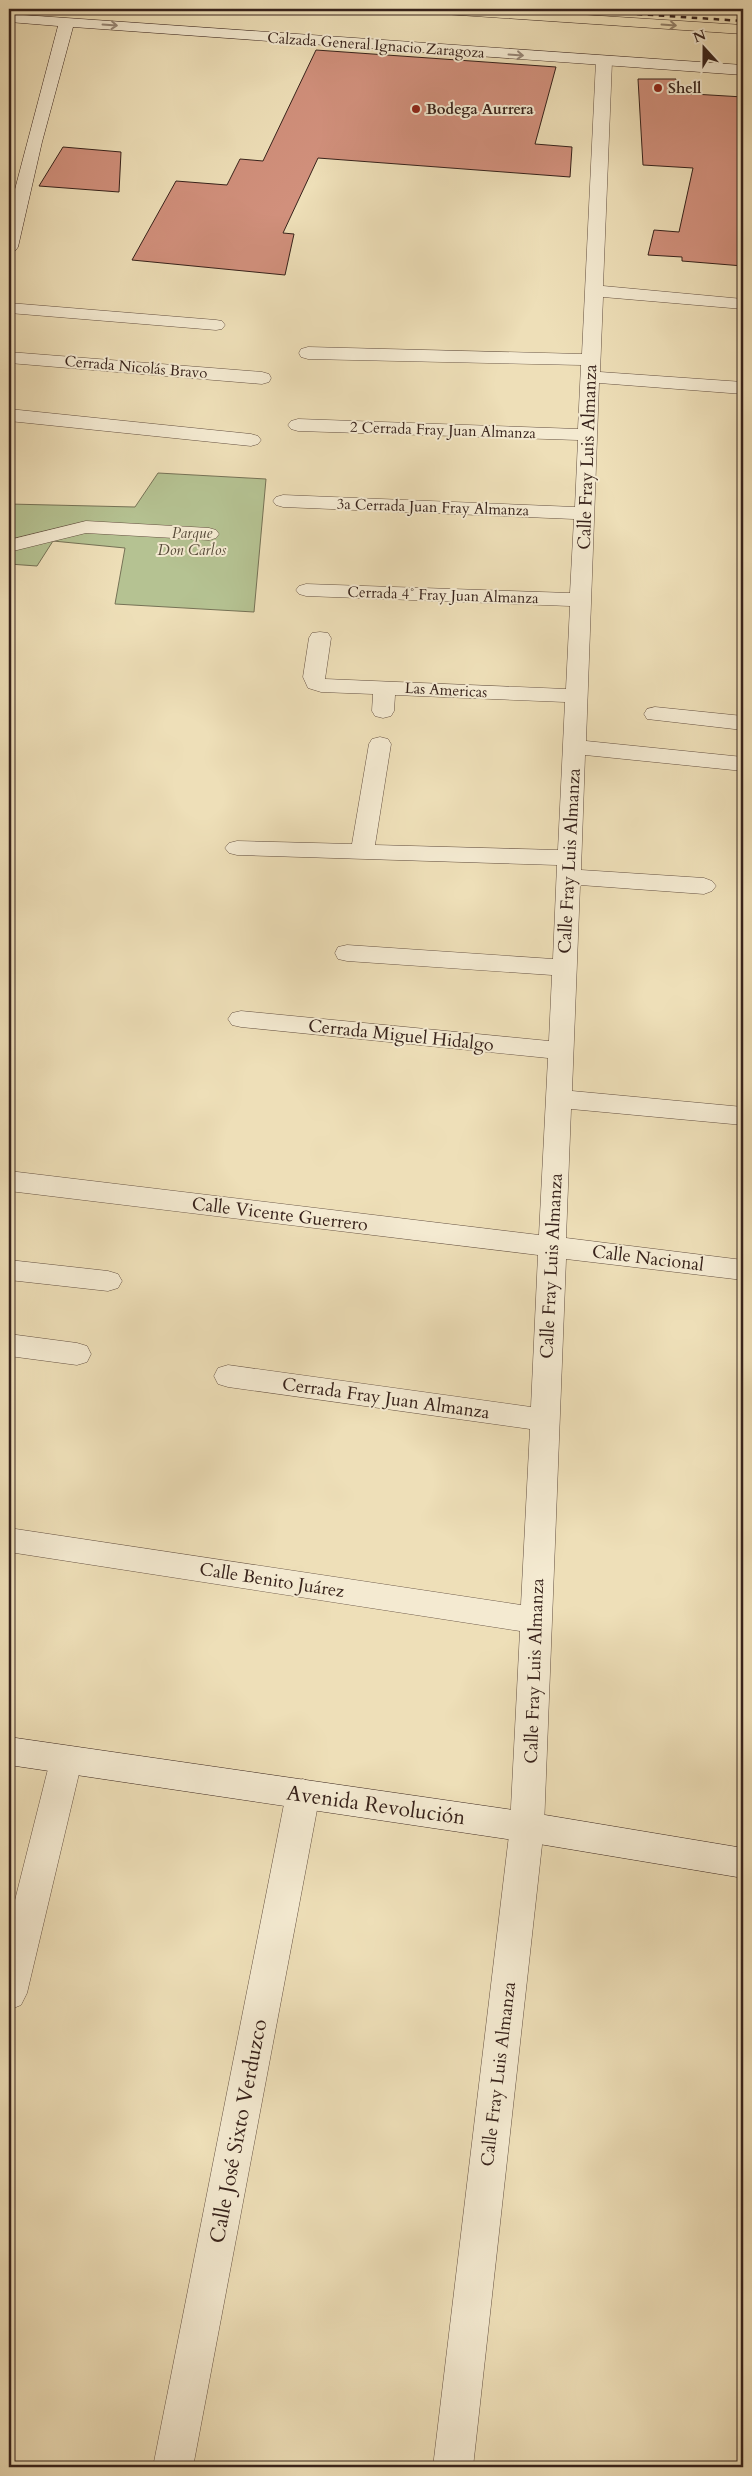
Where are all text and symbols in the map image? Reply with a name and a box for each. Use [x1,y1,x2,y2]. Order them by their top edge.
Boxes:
one-way arrow [101,21,117,30]
one-way arrow [661,21,677,30]
north arrow [680,22,730,72]
text: N [690,25,709,47]
street label: Calzada General Ignacio Zaragoza [267,27,486,63]
one-way arrow [508,50,524,59]
place label: Shell [668,78,702,98]
marker: Shell [652,82,664,94]
place label: Bodega Aurrera [426,99,534,119]
marker: Bodega Aurrera [410,103,422,115]
street label: Cerrada Nicolás Bravo [64,351,208,383]
street label: Calle Fray Luis Almanza [572,364,603,550]
street label: 2 Cerrada Fray Juan Almanza [350,417,537,443]
street label: 3a Cerrada Juan Fray Almanza [336,494,530,520]
park label: Parque Don Carlos [158,523,226,560]
street label: Cerrada 4˚ Fray Juan Almanza [347,582,539,608]
street label: Las Americas [404,678,488,702]
street label: Calle Fray Luis Almanza [552,767,587,954]
street label: Cerrada Miguel Hidalgo [307,1013,495,1058]
street label: Calle Fray Luis Almanza [534,1172,569,1359]
street label: Calle Vicente Guerrero [190,1191,370,1238]
street label: Calle Nacional [591,1239,706,1278]
street label: Cerrada Fray Juan Almanza [281,1372,491,1425]
street label: Calle Benito Juárez [198,1557,346,1604]
street label: Calle Fray Luis Almanza [519,1578,550,1764]
street label: Avenida Revolución [285,1779,467,1832]
street label: Calle Fray Luis Almanza [475,1980,522,2168]
street label: Calle José Sixto Verduzco [203,2017,274,2246]

